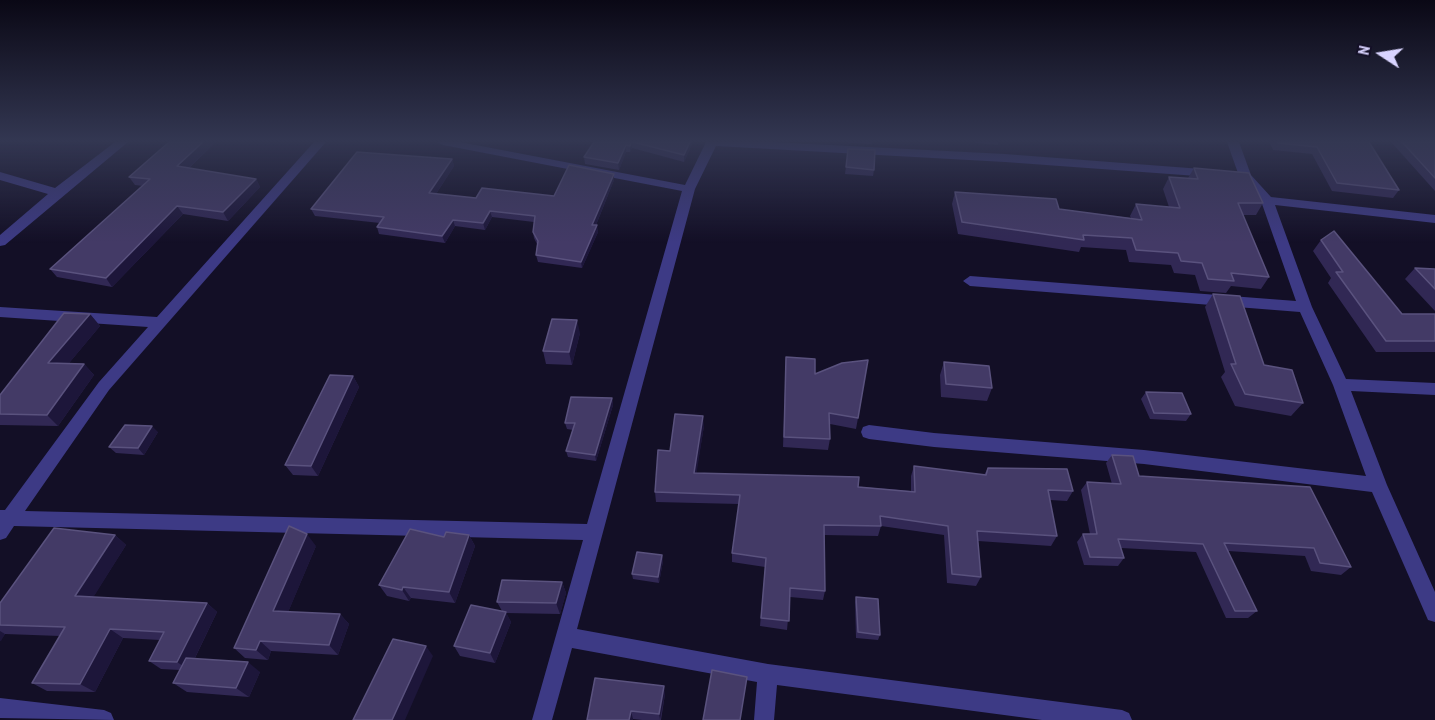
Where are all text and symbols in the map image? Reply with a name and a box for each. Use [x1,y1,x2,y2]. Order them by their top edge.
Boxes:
north arrow [1351,24,1411,84]
text: N [1353,44,1374,57]

